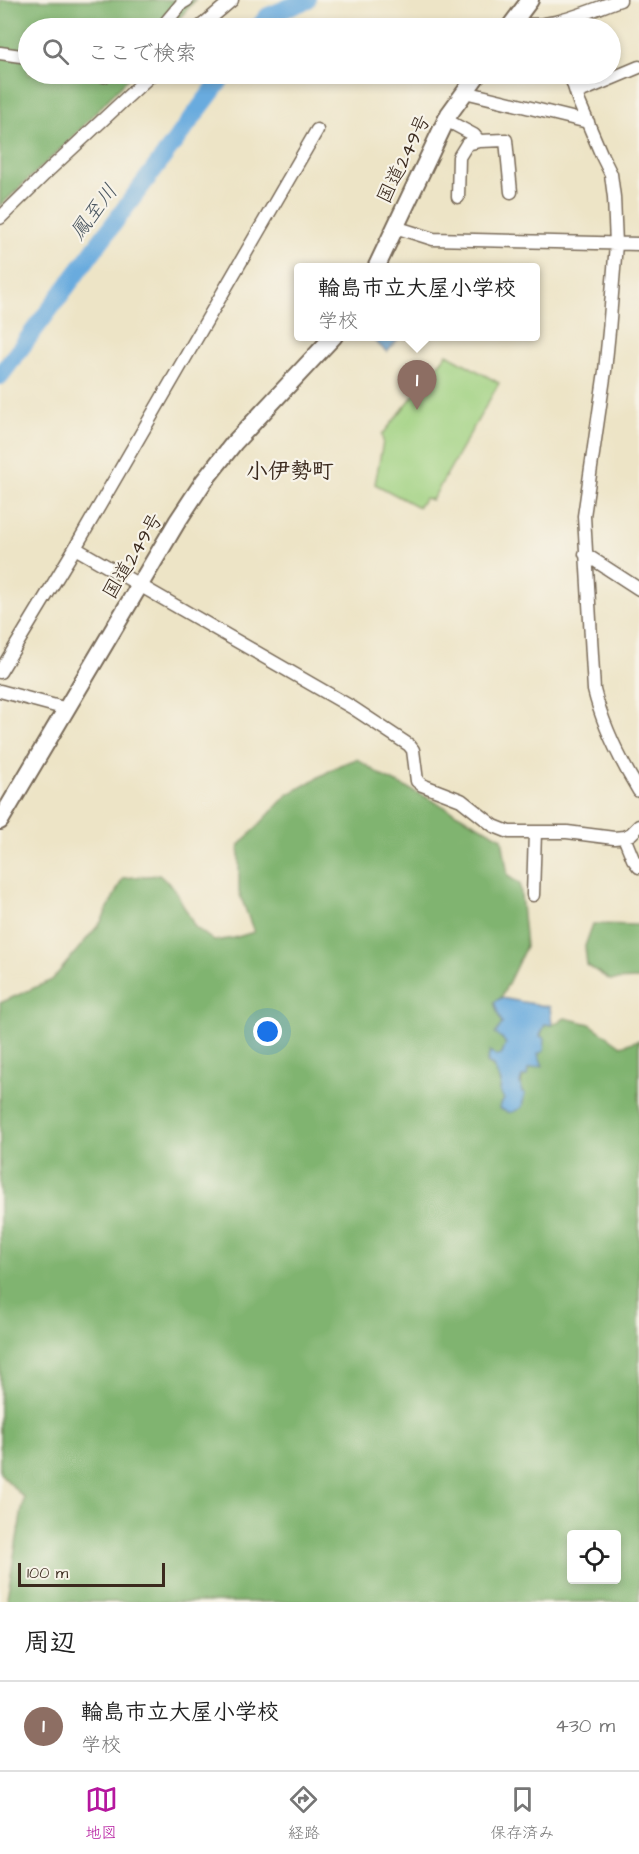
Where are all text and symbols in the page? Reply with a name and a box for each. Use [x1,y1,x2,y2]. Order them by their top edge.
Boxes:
search box [18,18,621,84]
icon: search [39,35,72,68]
text: ここで検索 [87,38,197,69]
street label: 国道249号 [370,110,438,208]
water label: 鳳至川 [63,178,125,246]
popup [294,263,540,341]
text: 輪島市立大屋小学校 [318,273,516,304]
text: 学校 [318,307,358,335]
pin: 1 [398,360,436,410]
district label: 小伊勢町 [246,456,334,487]
street label: 国道249号 [96,507,170,605]
your location [253,1017,282,1046]
map controls [567,1530,621,1584]
button: locate [567,1530,621,1584]
scale bar [18,1560,165,1588]
text: 100 m [27,1562,68,1584]
text: 周辺 [24,1625,76,1661]
text: 輪島市立大屋小学校 [81,1697,279,1728]
text: 1 [42,1712,45,1740]
text: 430 m [555,1712,615,1740]
text: 学校 [81,1731,121,1759]
tab: 地図 [85,1783,118,1844]
tab: 経路 [287,1783,320,1844]
tab: 保存済み [490,1783,554,1844]

